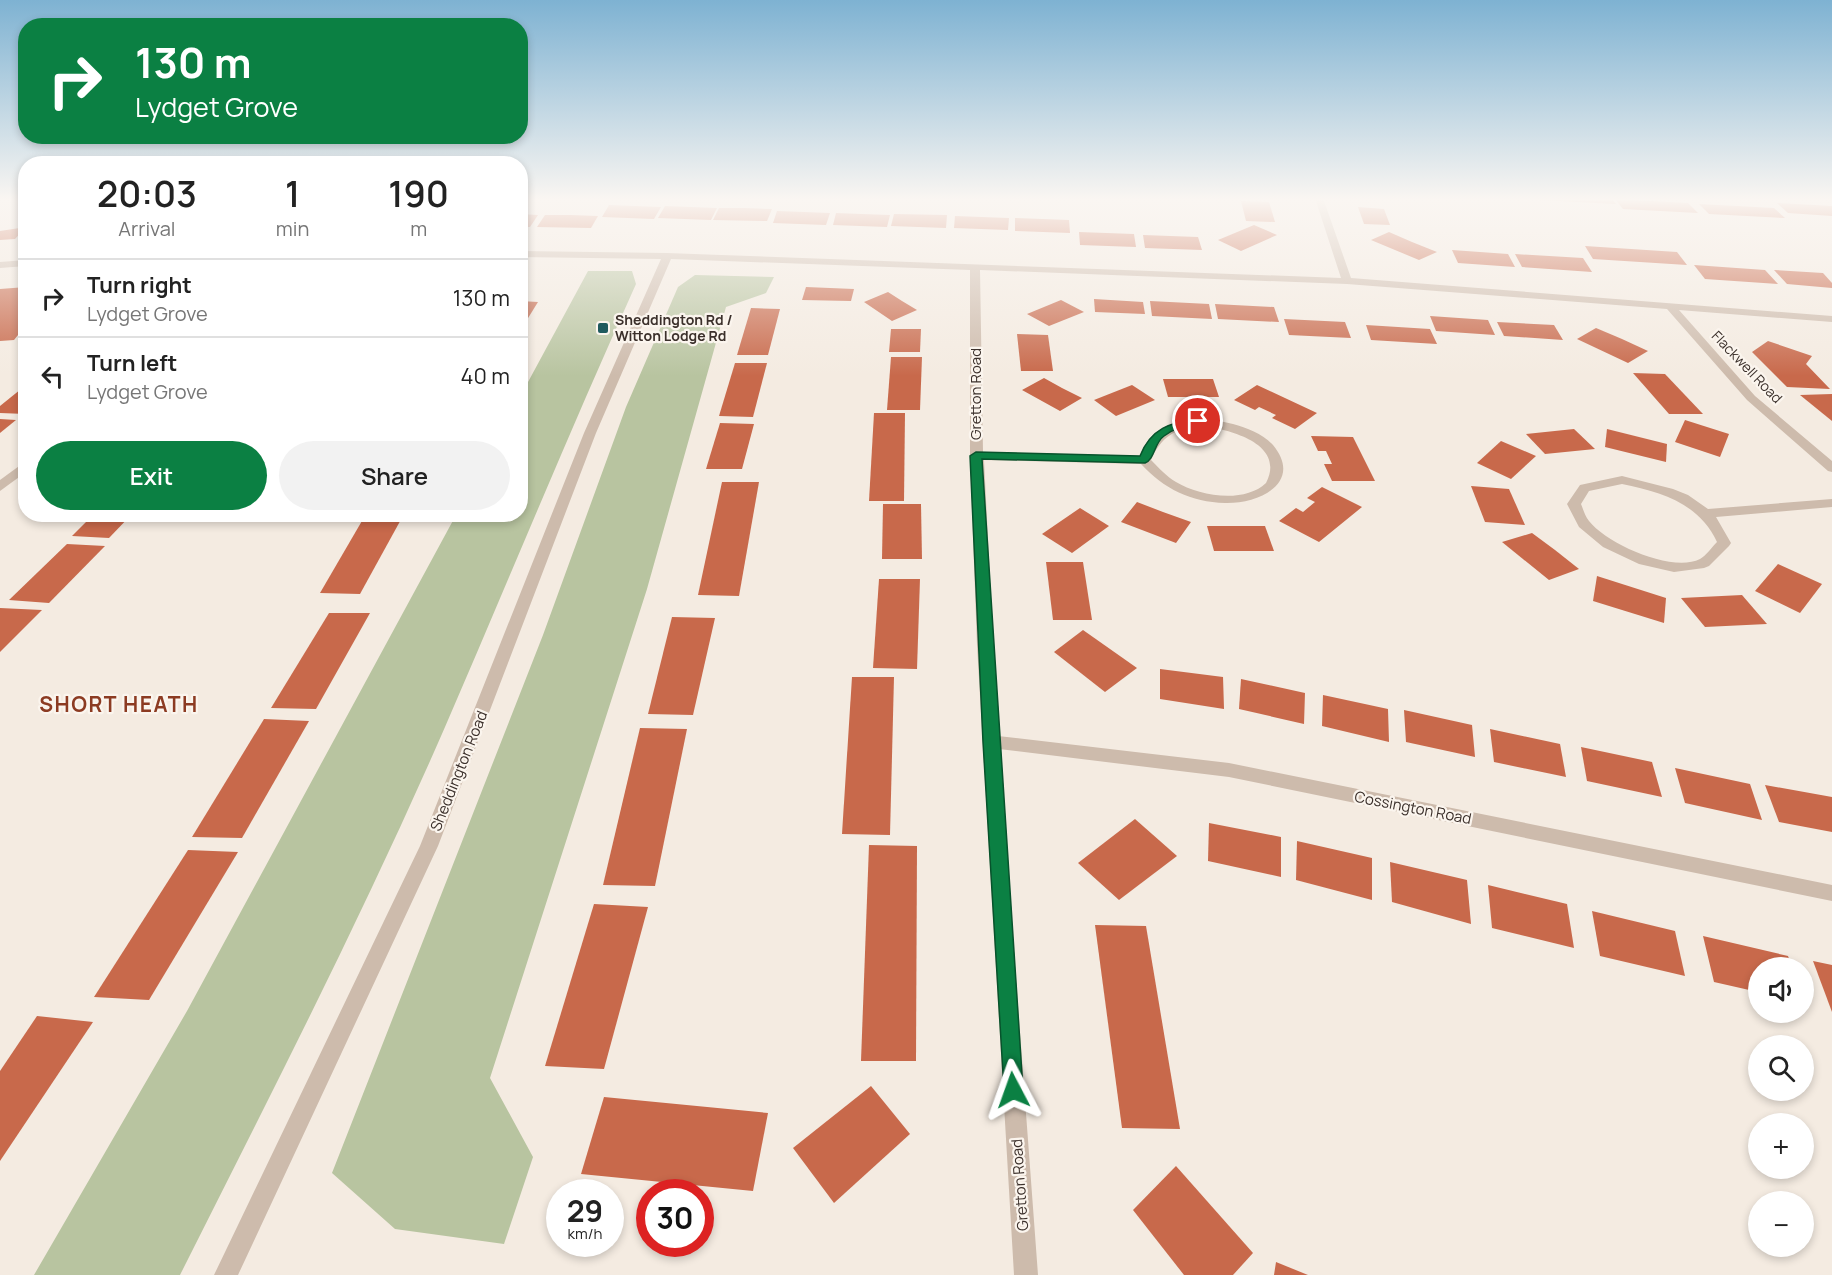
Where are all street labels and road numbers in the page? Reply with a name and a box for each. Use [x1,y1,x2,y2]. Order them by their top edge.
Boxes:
street label: Flackwell Road [1708,326,1787,407]
street label: Gretton Road [965,348,986,440]
street label: Sheddington Road [425,708,492,834]
street label: Cossington Road [1353,786,1473,829]
street label: Gretton Road [1006,1138,1033,1232]

